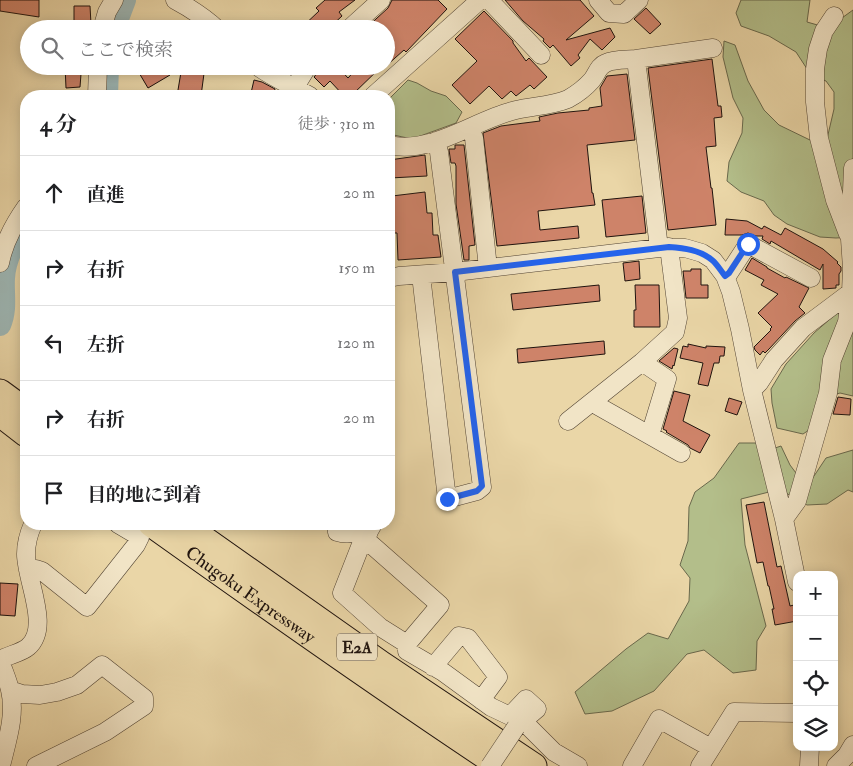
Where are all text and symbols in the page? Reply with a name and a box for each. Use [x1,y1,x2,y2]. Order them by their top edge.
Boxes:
search box [20,20,395,75]
icon: search [38,34,66,62]
text: ここで検索 [78,38,173,62]
text: 4 分 [40,111,77,138]
text: 徒歩 · 310 m [297,114,375,134]
icon: ahead [40,179,68,207]
text: 直進 [87,183,125,207]
text: 20 m [343,183,375,203]
route start [737,233,760,256]
icon: right [40,254,68,282]
text: 右折 [87,258,125,282]
text: 150 m [338,258,375,278]
icon: left [40,329,68,357]
text: 左折 [87,333,125,357]
text: 120 m [337,333,375,353]
icon: right [40,404,68,432]
text: 右折 [87,408,125,432]
text: 20 m [343,408,375,428]
icon: arrive [40,479,68,507]
text: 目的地に到着 [87,483,201,507]
route end [436,488,459,511]
street label: Chugoku Expressway [181,541,321,649]
map controls [793,571,838,751]
button: + [793,571,838,616]
button: − [793,616,838,661]
road number: E2A [337,634,377,660]
button: locate [793,661,838,706]
button: layers [793,706,838,751]

